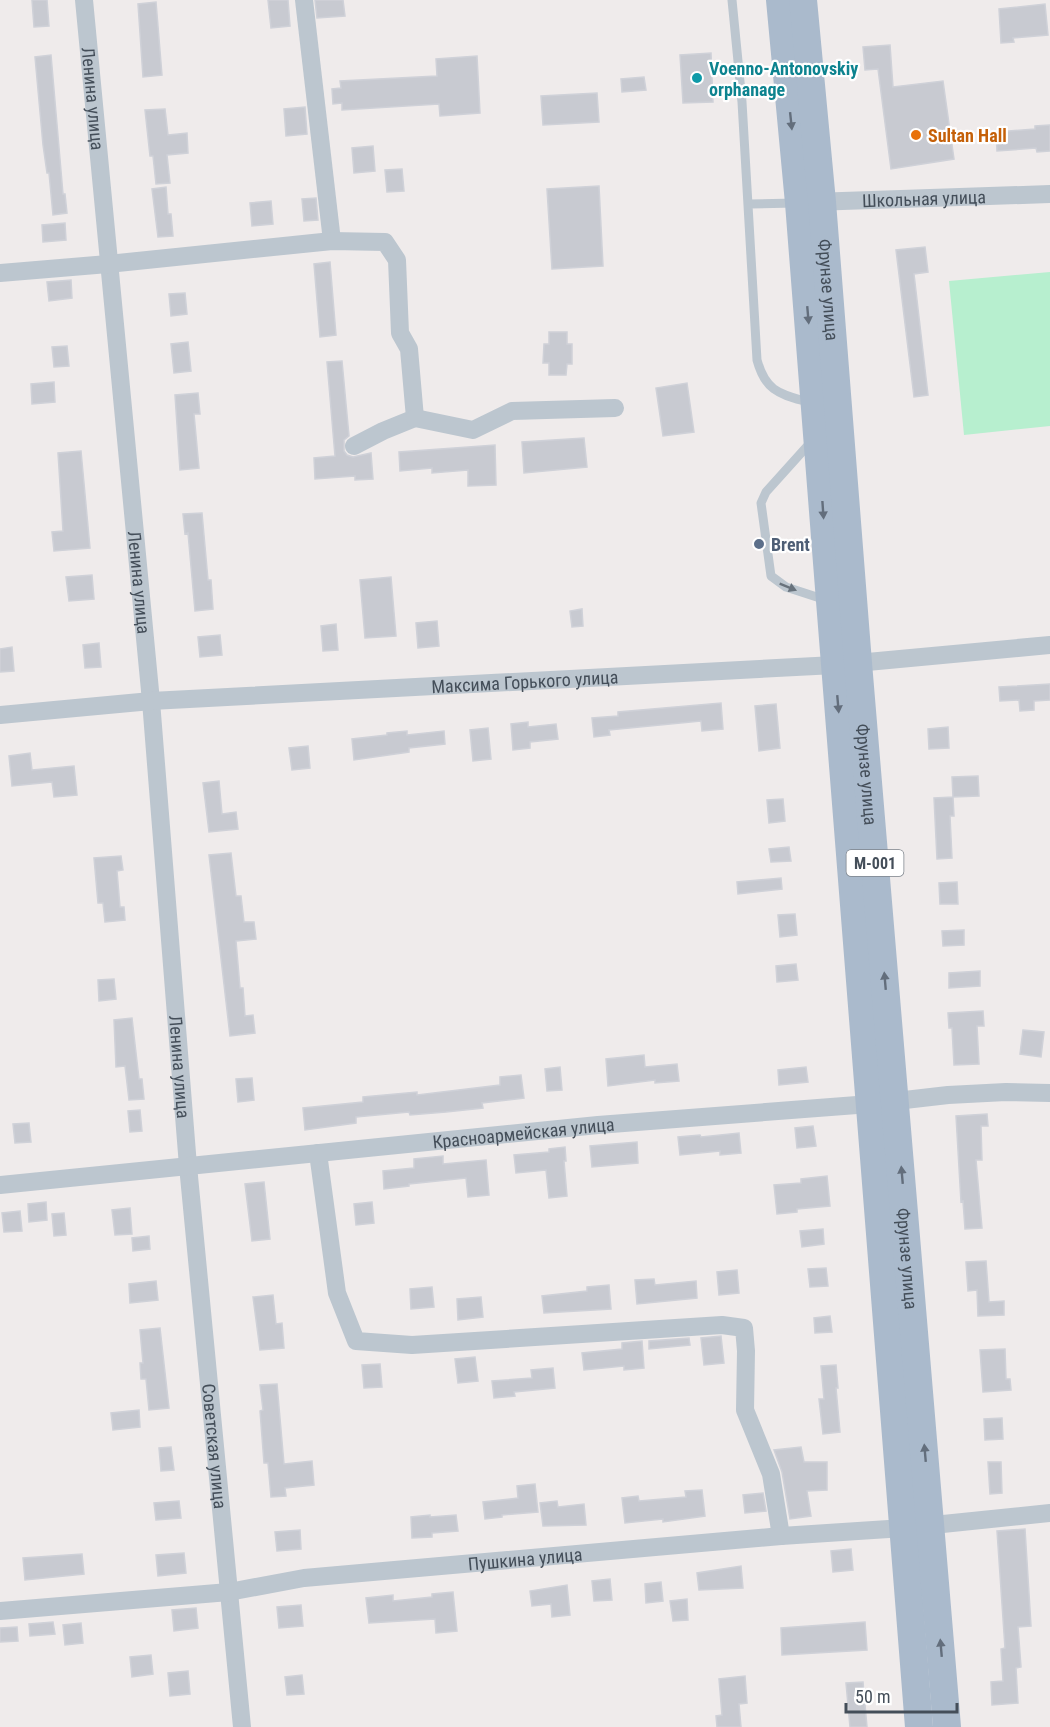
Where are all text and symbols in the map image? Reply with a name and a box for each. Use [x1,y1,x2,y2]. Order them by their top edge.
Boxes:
street label: Ленина улица [78,46,109,151]
place label: Voenno-Antonovskiy orphanage [709,58,858,100]
marker: Voenno-Antonovskiy orphanage [690,71,704,85]
one-way arrow [786,111,796,130]
place label: Sultan Hall [928,125,1007,146]
marker: Sultan Hall [909,128,923,142]
street label: Школьная улица [862,186,986,211]
street label: Фрунзе улица [814,238,843,341]
one-way arrow [804,306,813,325]
one-way arrow [819,500,828,519]
street label: Ленина улица [124,530,155,635]
place label: Brent [771,534,810,555]
marker: Brent [752,537,766,551]
one-way arrow [779,582,797,592]
street label: Максима Горького улица [431,666,619,697]
one-way arrow [833,695,843,714]
street label: Фрунзе улица [853,723,882,826]
road number: M-001 [846,850,904,876]
one-way arrow [880,972,890,991]
street label: Ленина улица [166,1014,195,1119]
street label: Красноармейская улица [431,1113,615,1152]
one-way arrow [897,1166,907,1185]
street label: Фрунзе улица [893,1207,923,1310]
street label: Советская улица [198,1383,231,1510]
one-way arrow [920,1444,930,1463]
street label: Пушкина улица [467,1543,583,1574]
one-way arrow [936,1638,946,1657]
scale bar [846,1676,957,1714]
text: 50 m [855,1686,890,1707]

